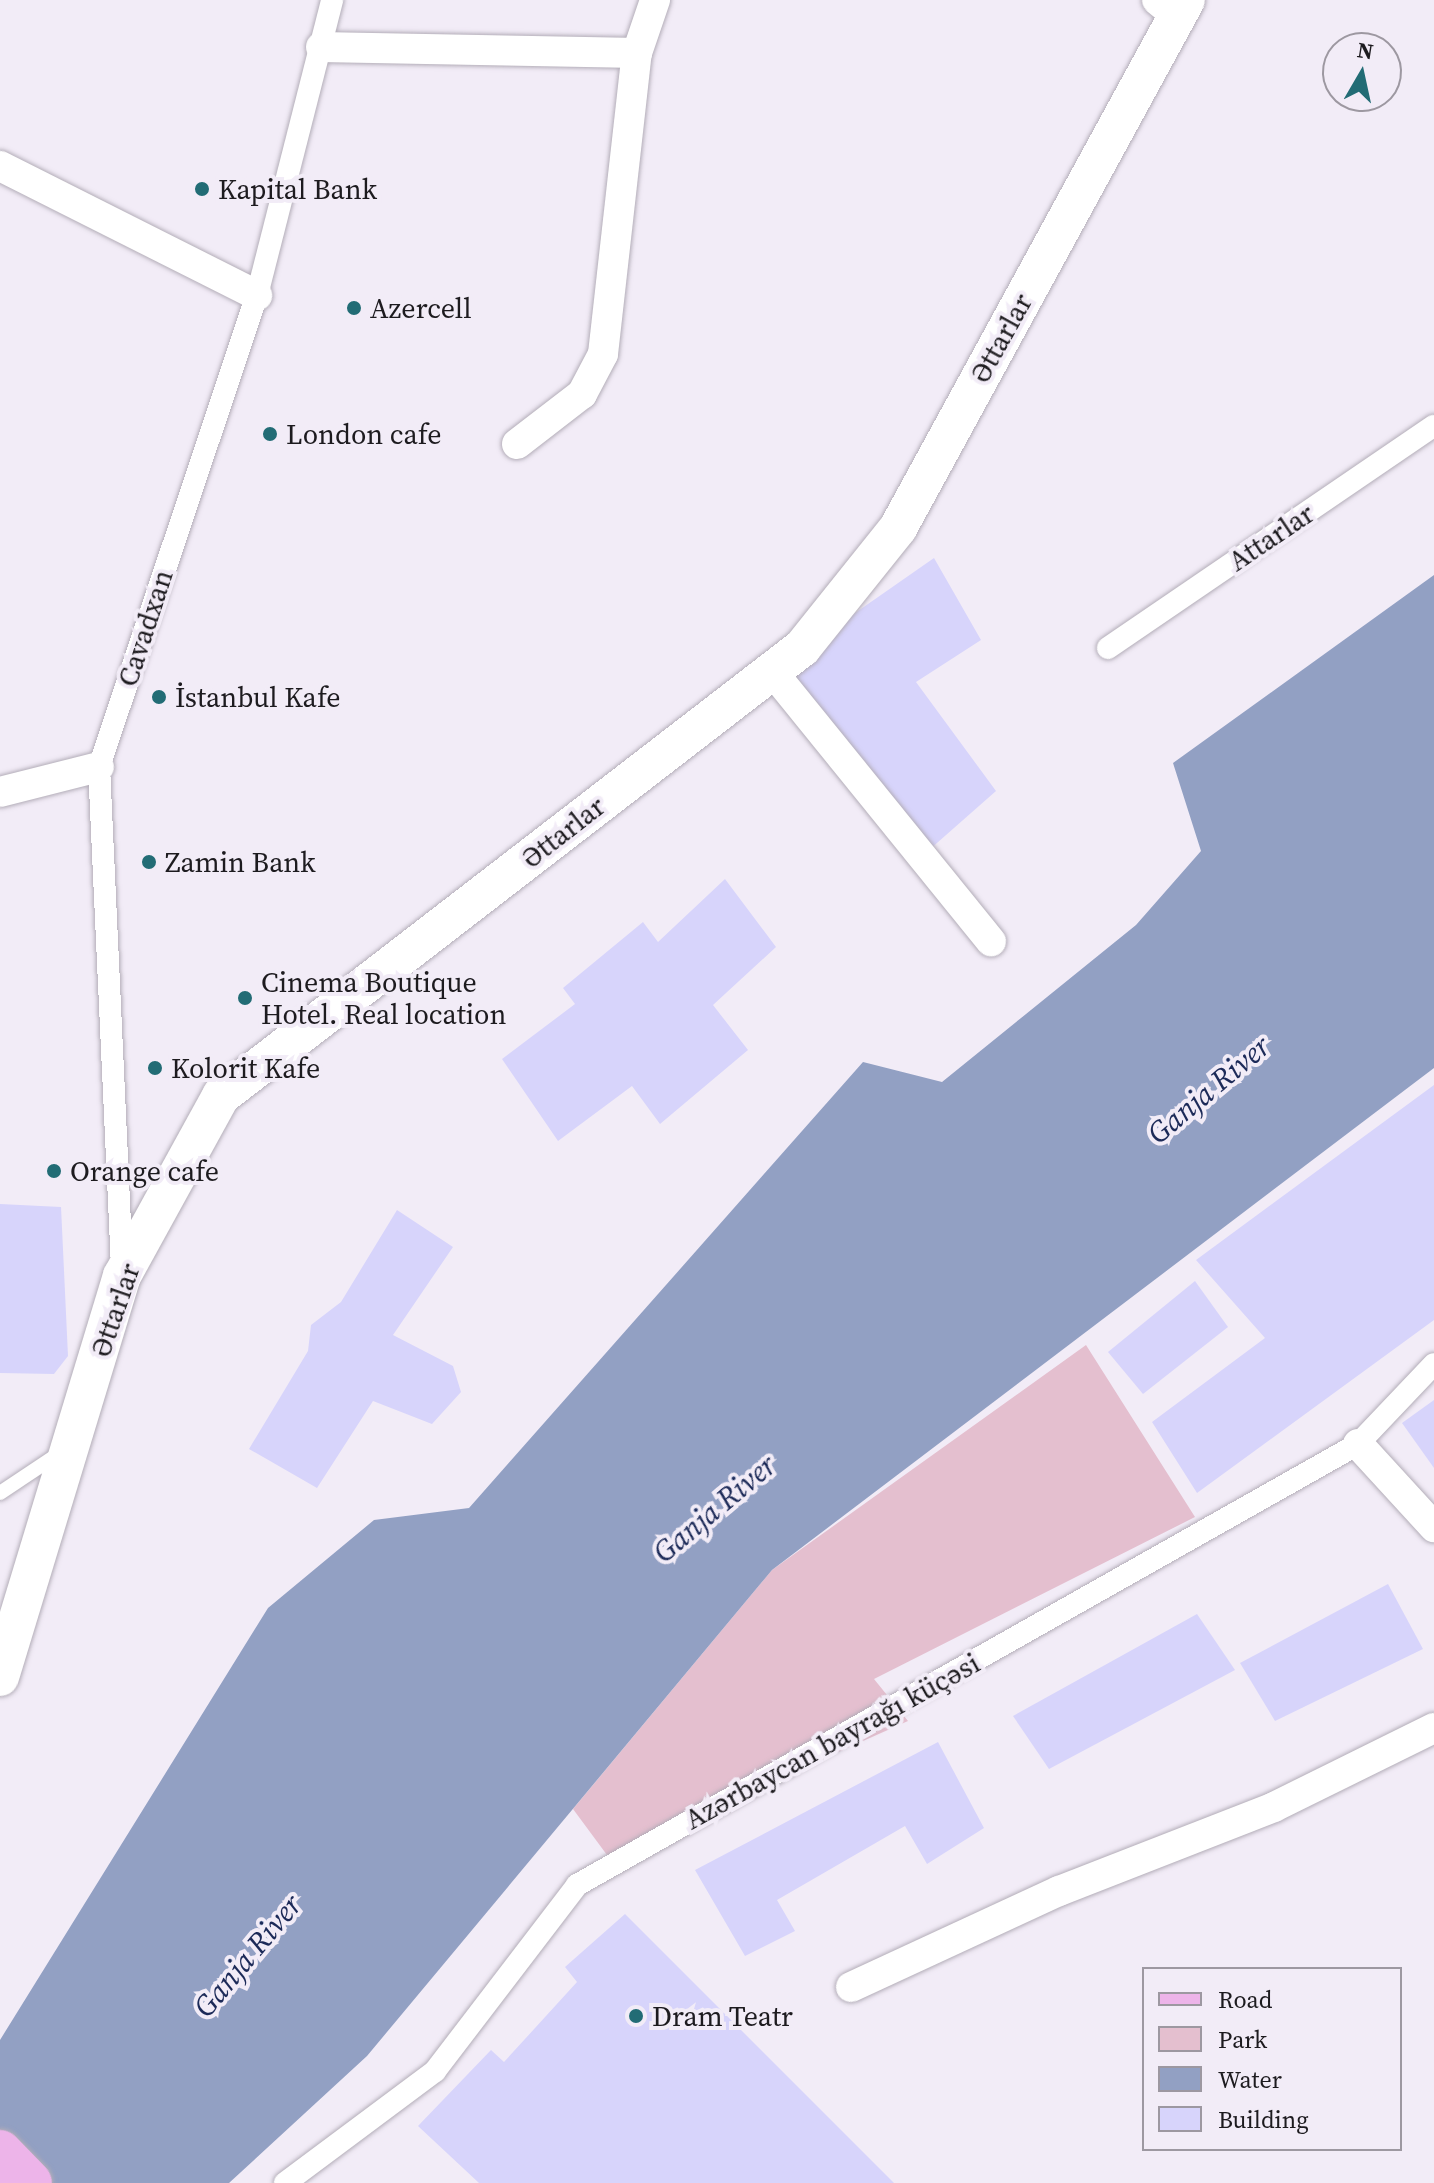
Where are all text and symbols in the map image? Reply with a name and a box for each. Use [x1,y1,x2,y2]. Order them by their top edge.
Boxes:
north arrow [1322,32,1402,112]
text: N [1355,34,1376,66]
place label: Kapital Bank [218,172,377,206]
marker: Kapital Bank [193,180,211,198]
street label: Əttarlar [963,288,1039,388]
place label: Azercell [370,291,472,325]
marker: Azercell [345,299,363,317]
place label: London cafe [286,417,441,451]
marker: London cafe [261,425,279,443]
street label: Attarlar [1222,496,1320,578]
street label: Cavadxan [110,565,180,691]
place label: İstanbul Kafe [175,680,341,714]
marker: İstanbul Kafe [150,688,168,706]
street label: Əttarlar [515,789,611,875]
place label: Zamin Bank [165,845,316,879]
marker: Zamin Bank [140,853,158,871]
place label: Cinema Boutique Hotel. Real location [261,965,506,1031]
marker: Cinema Boutique Hotel. Real location [236,989,254,1007]
water label: Ganja River [1140,1028,1278,1152]
place label: Kolorit Kafe [171,1051,320,1085]
marker: Kolorit Kafe [146,1059,164,1077]
place label: Orange cafe [70,1154,219,1188]
marker: Orange cafe [45,1162,63,1180]
street label: Əttarlar [83,1259,147,1361]
water label: Ganja River [646,1447,784,1571]
street label: Azərbaycan bayrağı küçəsi [679,1646,985,1836]
water label: Ganja River [186,1887,310,2025]
legend [1142,1967,1402,2151]
text: Road [1218,1983,1272,2016]
place label: Dram Teatr [652,1999,793,2033]
marker: Dram Teatr [627,2007,645,2025]
text: Park [1218,2023,1267,2056]
text: Water [1218,2063,1282,2096]
text: Building [1218,2103,1309,2136]

